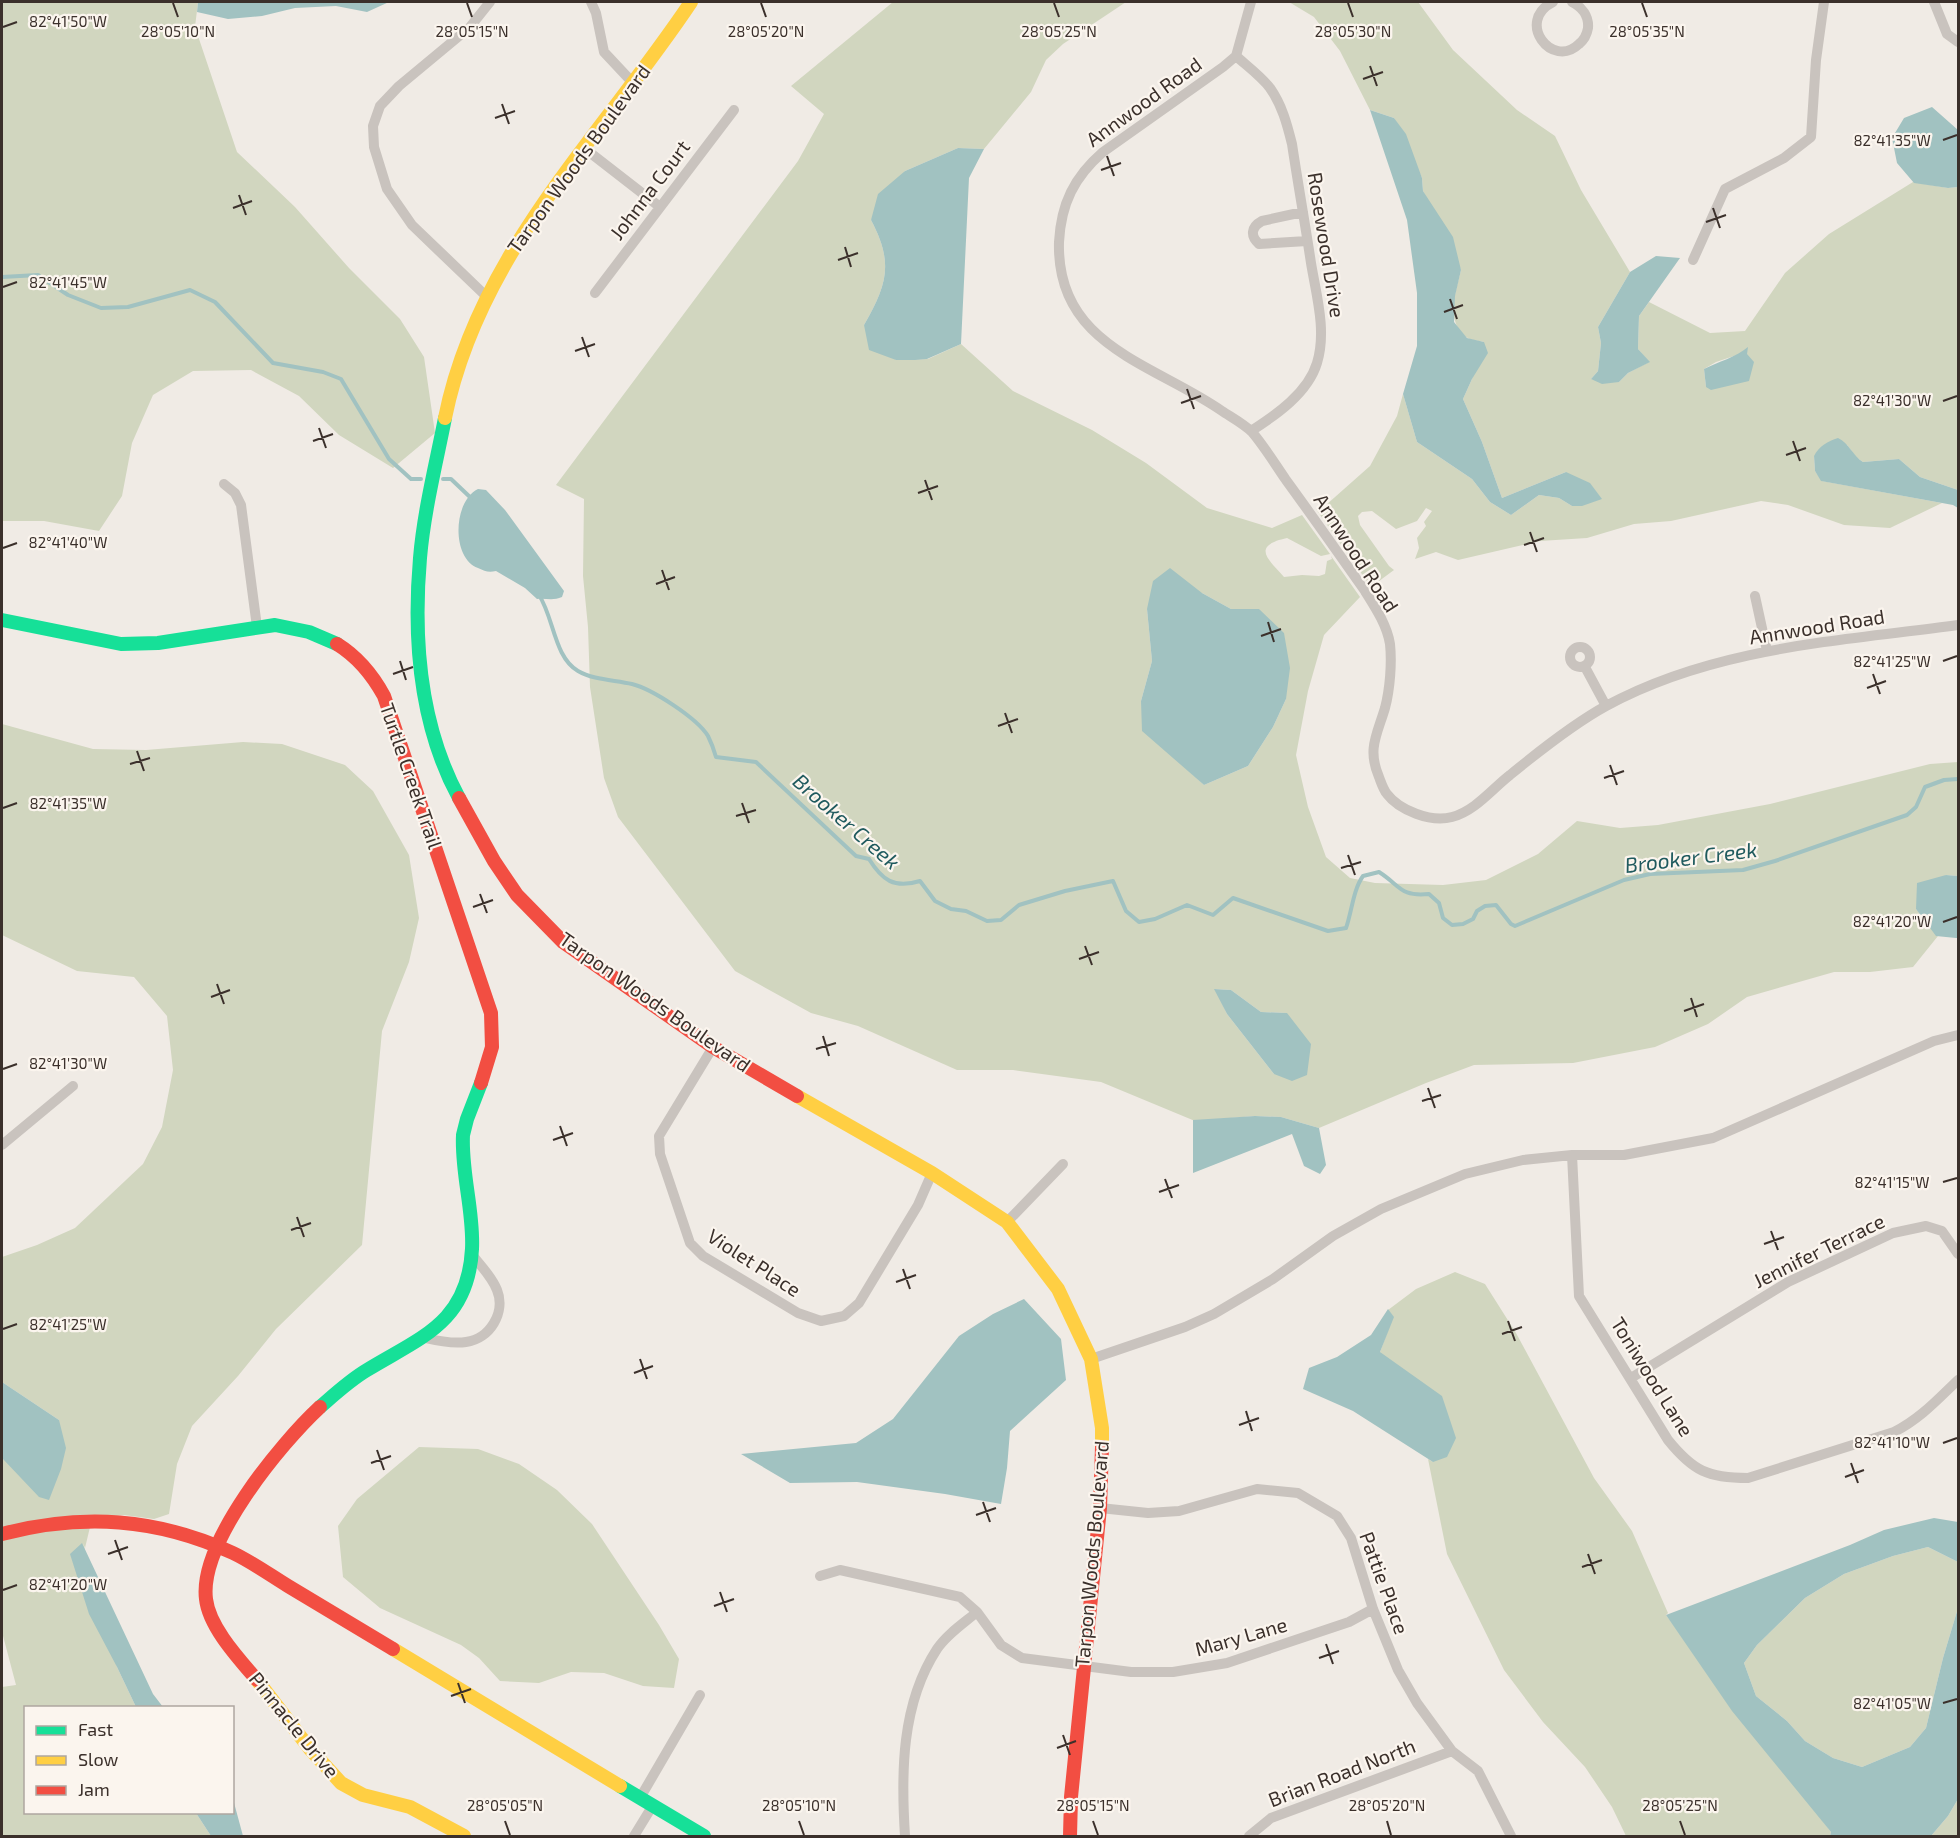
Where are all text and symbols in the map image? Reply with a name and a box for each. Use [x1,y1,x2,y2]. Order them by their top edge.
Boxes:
text: 82°41'50"W [29,12,107,30]
text: 28°05'10"N [141,22,215,40]
text: 28°05'15"N [435,22,509,40]
text: 28°05'20"N [728,22,804,40]
text: 28°05'25"N [1021,22,1097,40]
text: 28°05'30"N [1315,22,1391,40]
text: 28°05'35"N [1609,22,1685,40]
street label: Annwood Road [1081,51,1206,151]
street label: Tarpon Woods Boulevard [502,59,655,257]
text: 82°41'35"W [1853,131,1931,149]
street label: Johnna Court [604,135,695,244]
street label: Rosewood Drive [1304,170,1350,319]
text: 82°41'45"W [29,273,107,291]
text: 82°41'30"W [1853,391,1931,409]
street label: Annwood Road [1310,489,1404,616]
text: 82°41'40"W [29,533,107,551]
street label: Annwood Road [1747,603,1886,649]
text: 82°41'25"W [1853,652,1931,670]
street label: Turtle Creek Trail [376,700,448,852]
water label: Brooker Creek [789,768,905,874]
text: 82°41'35"W [29,794,107,812]
water label: Brooker Creek [1623,836,1758,877]
text: 82°41'20"W [1853,912,1931,930]
street label: Tarpon Woods Boulevard [556,926,756,1076]
text: 82°41'30"W [29,1054,107,1072]
text: 82°41'15"W [1855,1173,1929,1191]
street label: Jennifer Terrace [1749,1208,1888,1292]
street label: Violet Place [703,1223,806,1301]
street label: Toniwood Lane [1607,1312,1699,1440]
text: 82°41'25"W [29,1315,107,1333]
text: 82°41'10"W [1854,1433,1930,1451]
street label: Tarpon Woods Boulevard [1069,1440,1113,1668]
street label: Pattie Place [1355,1528,1415,1637]
text: 82°41'20"W [29,1575,107,1593]
street label: Mary Lane [1192,1611,1290,1661]
street label: Pinnacle Drive [245,1667,345,1782]
text: 82°41'05"W [1853,1694,1931,1712]
legend [24,1706,234,1814]
text: Fast [78,1718,113,1740]
street label: Brian Road North [1265,1733,1419,1811]
text: Slow [78,1748,119,1770]
text: Jam [78,1778,110,1800]
text: 28°05'05"N [467,1796,543,1814]
text: 28°05'10"N [762,1796,836,1814]
text: 28°05'15"N [1056,1796,1130,1814]
text: 28°05'20"N [1349,1796,1425,1814]
text: 28°05'25"N [1642,1796,1718,1814]

